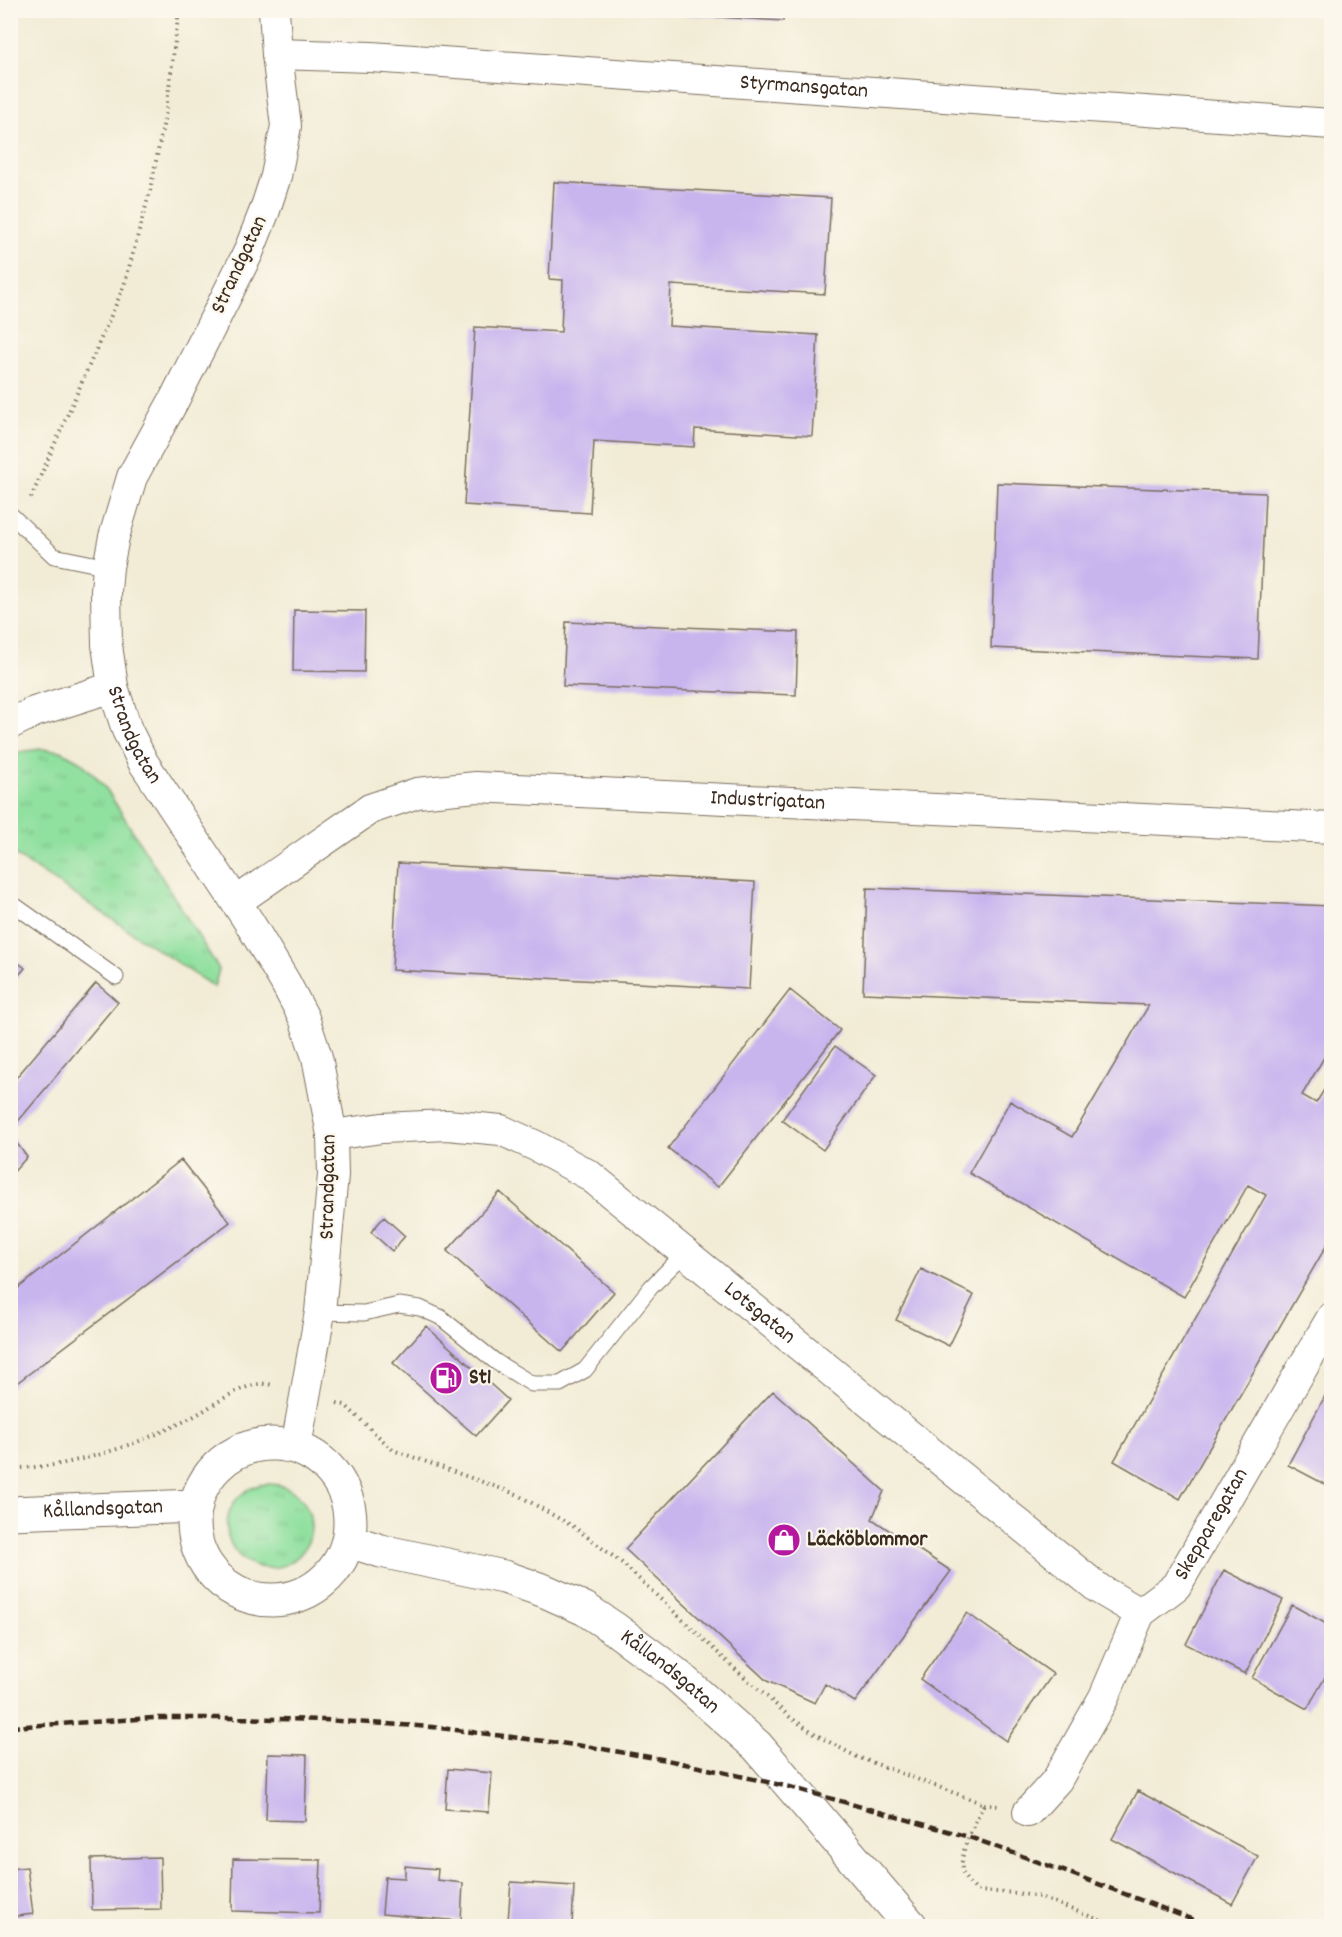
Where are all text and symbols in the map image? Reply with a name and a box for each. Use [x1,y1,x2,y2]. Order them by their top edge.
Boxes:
street label: Styrmansgatan [739,67,869,107]
street label: Strandgatan [204,211,276,319]
street label: Strandgatan [98,682,169,791]
street label: Industrigatan [709,783,826,819]
street label: Strandgatan [313,1134,345,1240]
street label: Lotsgatan [717,1274,802,1352]
fuel station icon: St1 [428,1360,464,1396]
place label: St1 [469,1363,492,1394]
street label: Skepparegatan [1167,1462,1257,1587]
street label: Kållandsgatan [42,1492,164,1527]
shop icon: Läcköblommor [766,1522,802,1558]
place label: Läcköblommor [807,1525,928,1556]
street label: Kållandsgatan [613,1622,726,1722]

